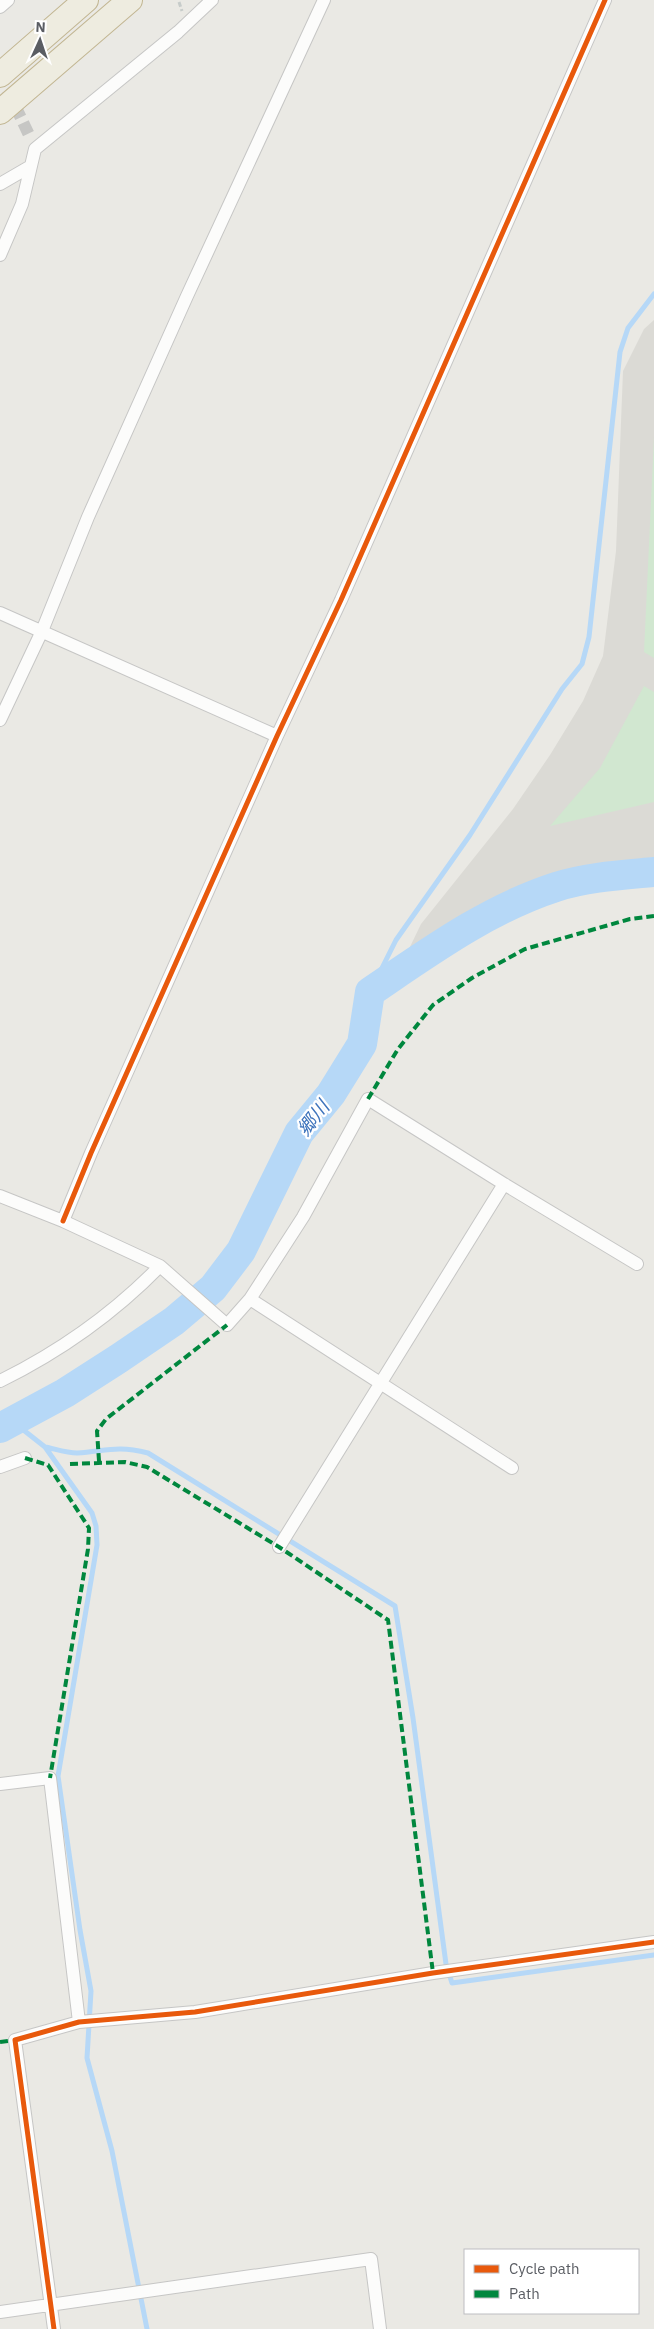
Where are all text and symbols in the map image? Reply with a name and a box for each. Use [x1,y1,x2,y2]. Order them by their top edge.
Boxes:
north arrow [15,15,65,65]
text: N [35,18,46,36]
water label: 郷川 [292,1094,335,1140]
legend [464,2249,639,2314]
text: Cycle path [509,2259,580,2278]
text: Path [509,2284,540,2303]

